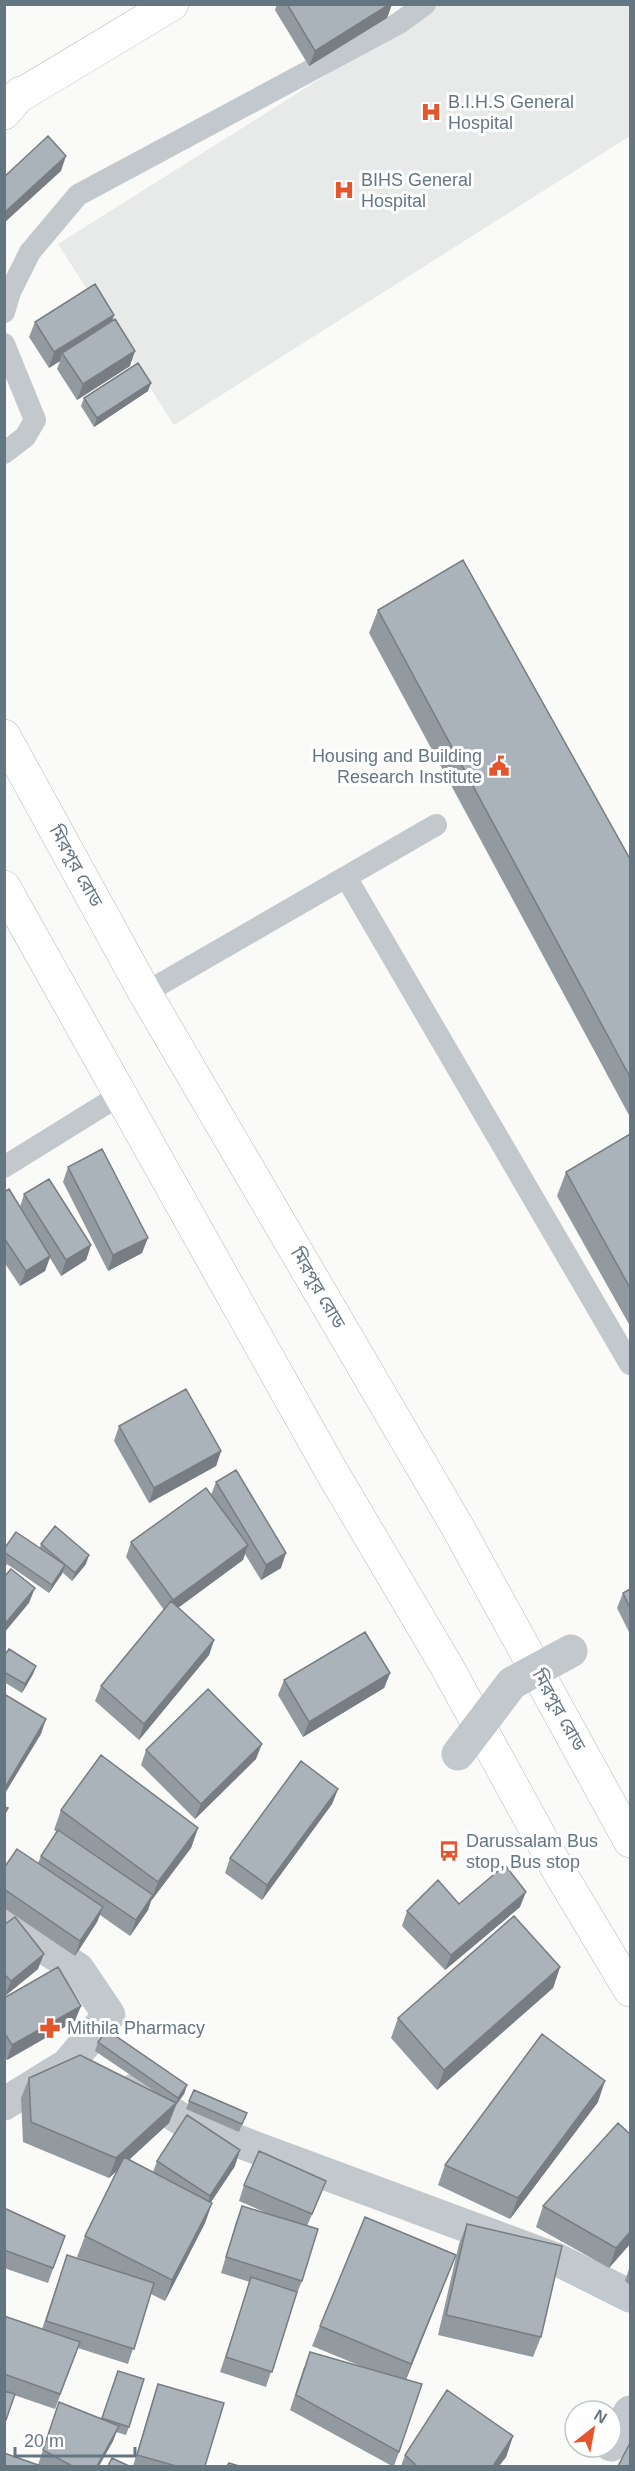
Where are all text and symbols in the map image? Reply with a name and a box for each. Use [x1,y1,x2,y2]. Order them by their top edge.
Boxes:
place label: B.I.H.S General Hospital [448,92,574,133]
hospital icon: B.I.H.S General Hospital [419,100,443,124]
place label: BIHS General Hospital [361,170,472,211]
hospital icon: BIHS General Hospital [332,178,356,202]
place label: Housing and Building Research Institute [312,746,482,787]
public building icon: Housing and Building Research Institute [487,754,511,778]
street label: মিরপুর রোড [44,821,107,911]
street label: মিরপুর রোড [285,1243,349,1333]
street label: মিরপুর রোড [527,1665,590,1755]
place label: Darussalam Bus stop, Bus stop [466,1831,598,1872]
bus stop icon: Darussalam Bus stop, Bus stop [437,1839,461,1863]
pharmacy icon: Mithila Pharmacy [38,2016,62,2040]
place label: Mithila Pharmacy [67,2018,205,2038]
north arrow [563,2399,623,2459]
text: N [591,2406,610,2427]
scale bar [15,2420,135,2458]
text: 20 m [24,2431,64,2451]

